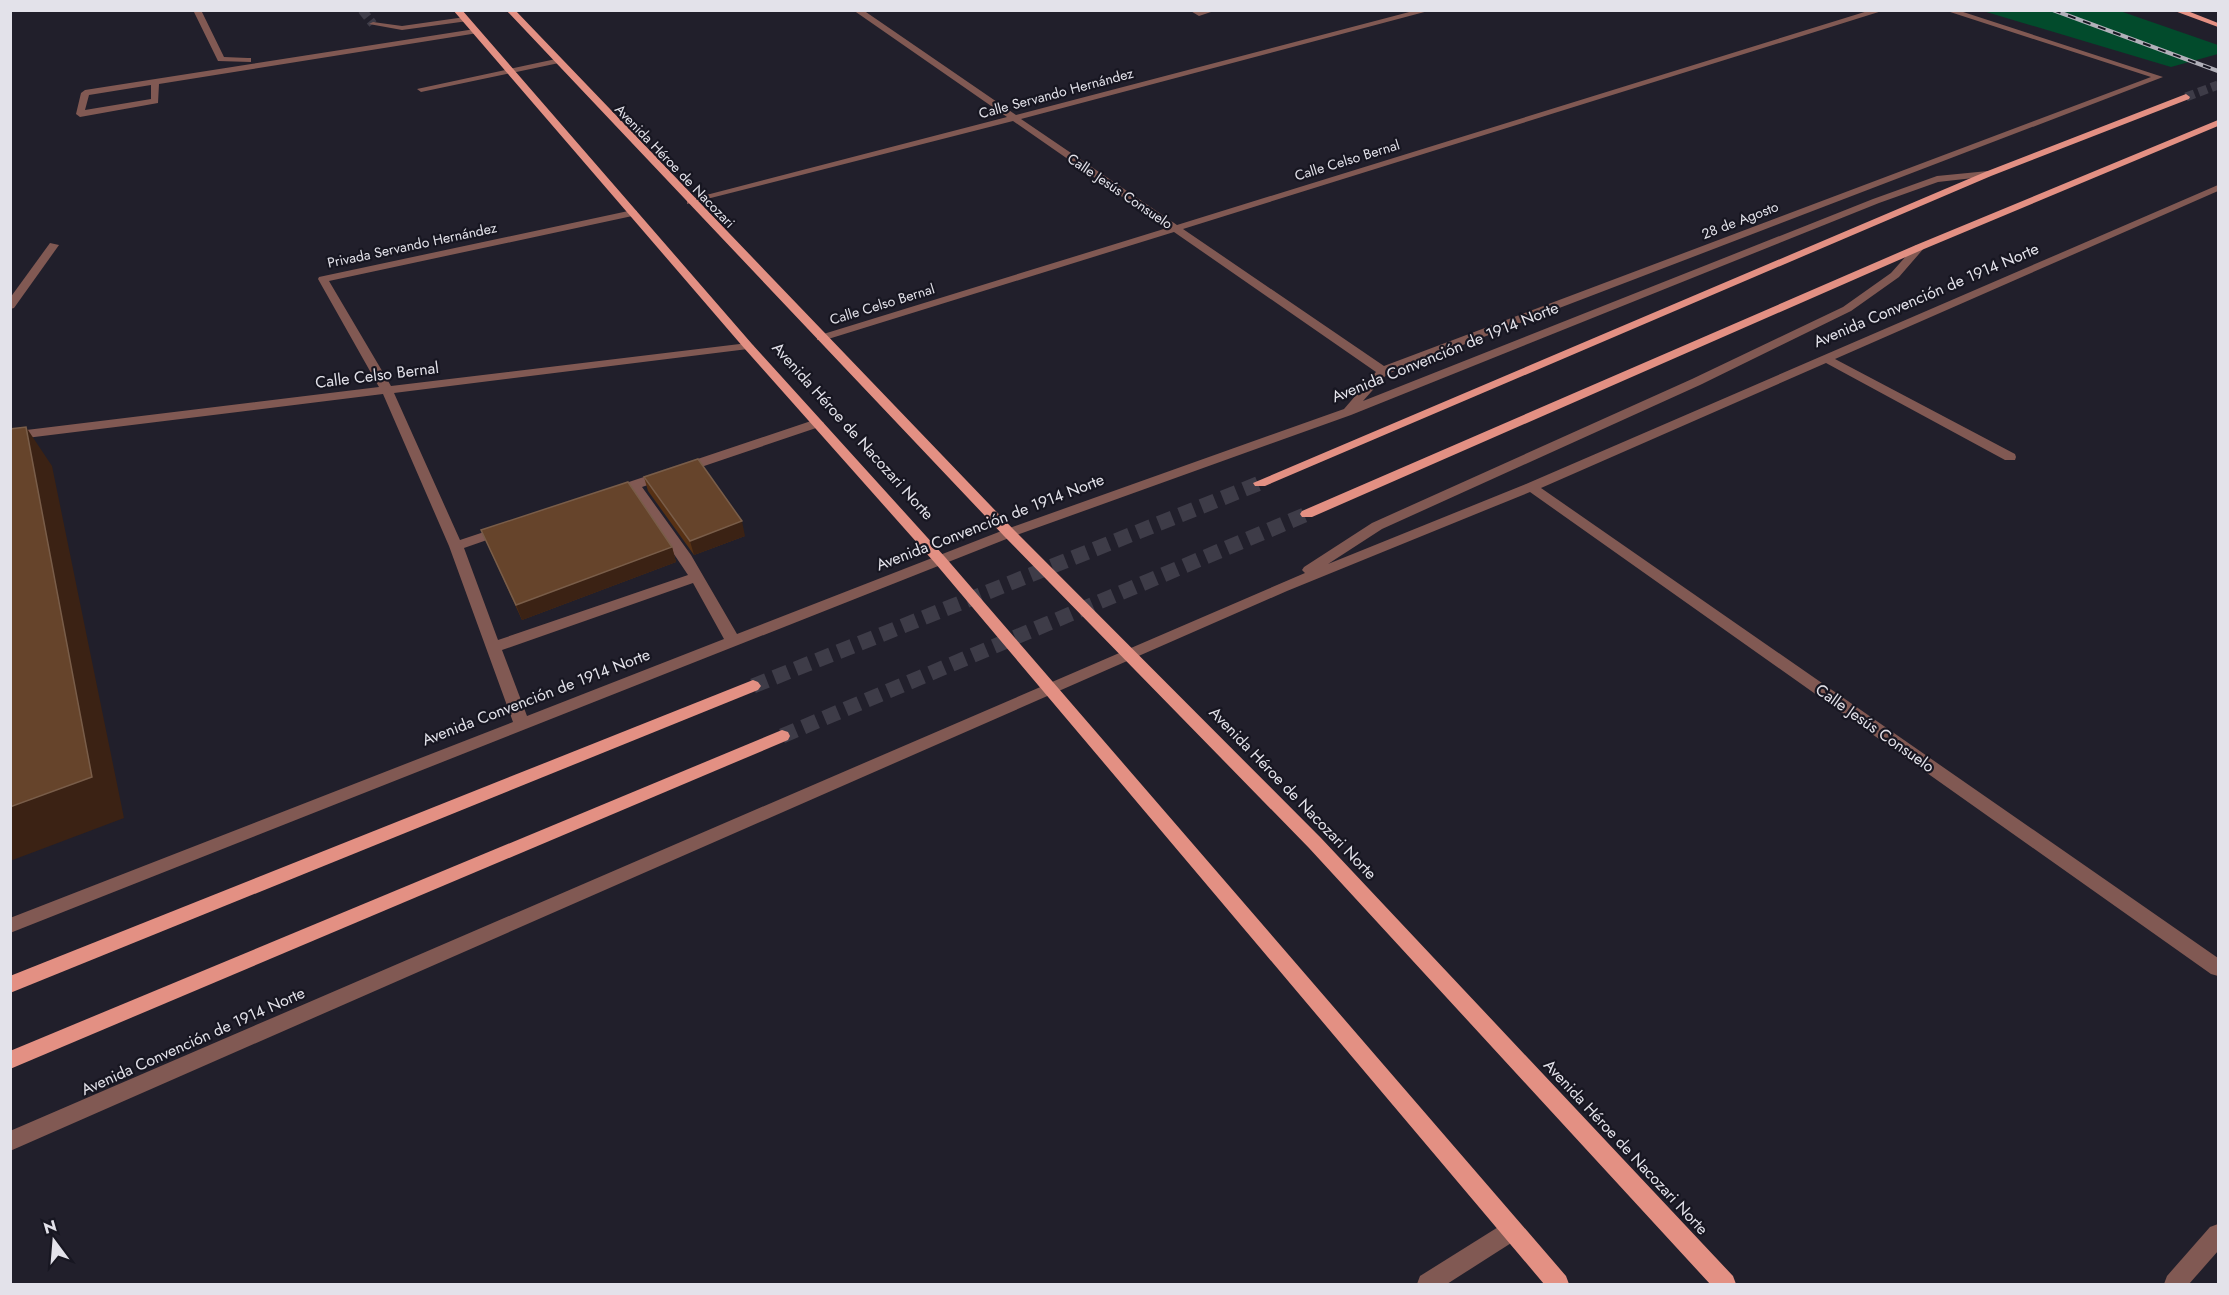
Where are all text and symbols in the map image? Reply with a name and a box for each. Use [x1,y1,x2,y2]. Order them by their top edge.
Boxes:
street label: Calle Servando Hernández [976,63,1136,123]
street label: Avenida Héroe de Nacozari [610,100,740,232]
street label: Calle Celso Bernal [1292,135,1402,185]
street label: Calle Jesús Consuelo [1063,148,1177,234]
street label: 28 de Agosto [1699,196,1782,244]
street label: Privada Servando Hernández [325,217,499,273]
street label: Avenida Convención de 1914 Norte [1810,237,2042,353]
street label: Calle Celso Bernal [827,279,937,329]
street label: Avenida Convención de 1914 Norte [1328,296,1562,408]
street label: Avenida Héroe de Nacozari Norte [767,337,939,525]
street label: Calle Celso Bernal [314,356,440,394]
street label: Avenida Convención de 1914 Norte [873,468,1107,576]
street label: Avenida Convención de 1914 Norte [419,643,653,751]
street label: Calle Jesús Consuelo [1811,678,1939,778]
street label: Avenida Héroe de Nacozari Norte [1204,701,1382,885]
street label: Avenida Convención de 1914 Norte [77,981,309,1101]
street label: Avenida Héroe de Nacozari Norte [1538,1054,1714,1240]
north arrow [24,1211,84,1271]
text: N [41,1214,59,1240]

